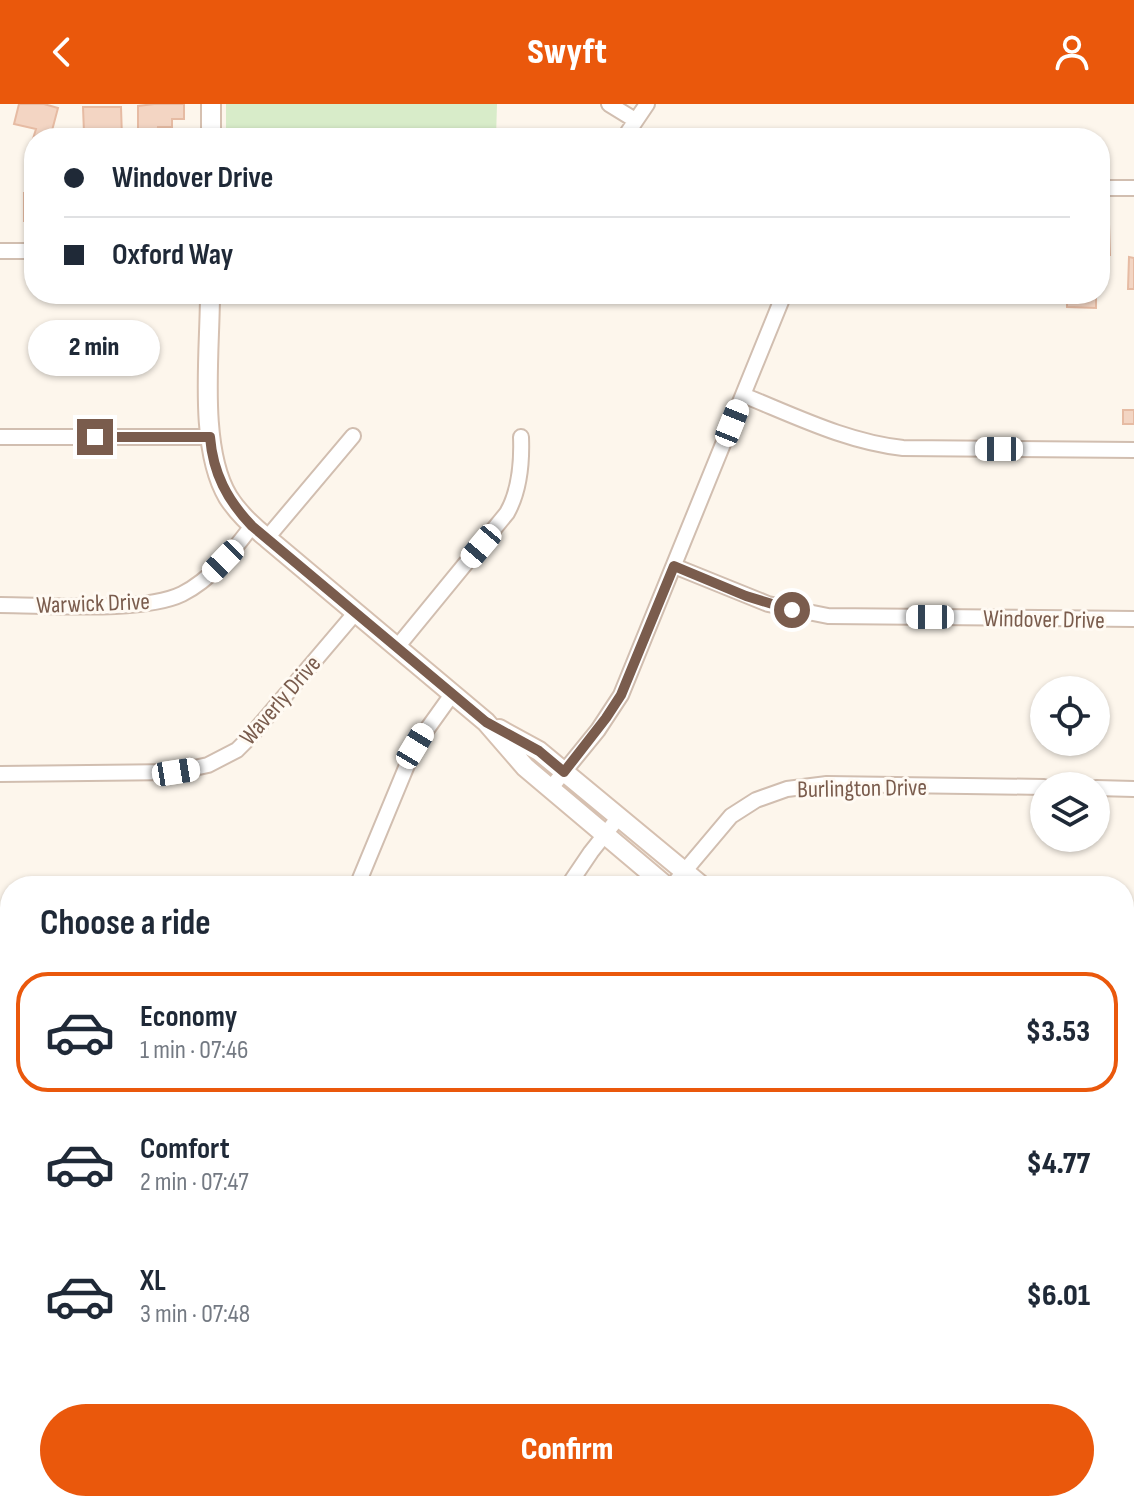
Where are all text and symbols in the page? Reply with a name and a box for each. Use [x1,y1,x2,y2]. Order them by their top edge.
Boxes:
icon: back [40,30,84,74]
icon: person [1050,30,1094,74]
text: Swyft [527,31,607,74]
text: Windover Drive [112,160,273,196]
text: Oxford Way [112,237,233,273]
callout: 2 min [29,321,161,377]
text: 2 min [69,332,119,363]
car [712,396,752,450]
route end [77,419,113,455]
car [975,437,1023,461]
car [456,520,506,572]
car [198,535,248,587]
street label: Warwick Drive [36,587,150,620]
route start [774,592,810,628]
street label: Windover Drive [983,604,1105,635]
car [906,605,954,629]
street label: Waverly Drive [234,650,327,751]
map controls [1030,676,1110,852]
button: locate [1030,676,1110,756]
car [392,719,438,773]
car [150,756,202,788]
button: layers [1030,772,1110,852]
street label: Burlington Drive [797,773,927,804]
text: Choose a ride [40,902,211,945]
icon: car [44,996,116,1068]
text: Economy [140,999,237,1035]
text: $3.53 [1026,1014,1090,1050]
text: 1 min · 07:46 [140,1035,248,1066]
icon: car [44,1128,116,1200]
text: Comfort [140,1131,230,1167]
text: $4.77 [1026,1146,1090,1182]
text: 2 min · 07:47 [140,1167,249,1198]
icon: car [44,1260,116,1332]
text: XL [140,1263,166,1299]
text: $6.01 [1027,1278,1090,1314]
text: 3 min · 07:48 [140,1299,250,1330]
button: Confirm [40,1404,1094,1496]

